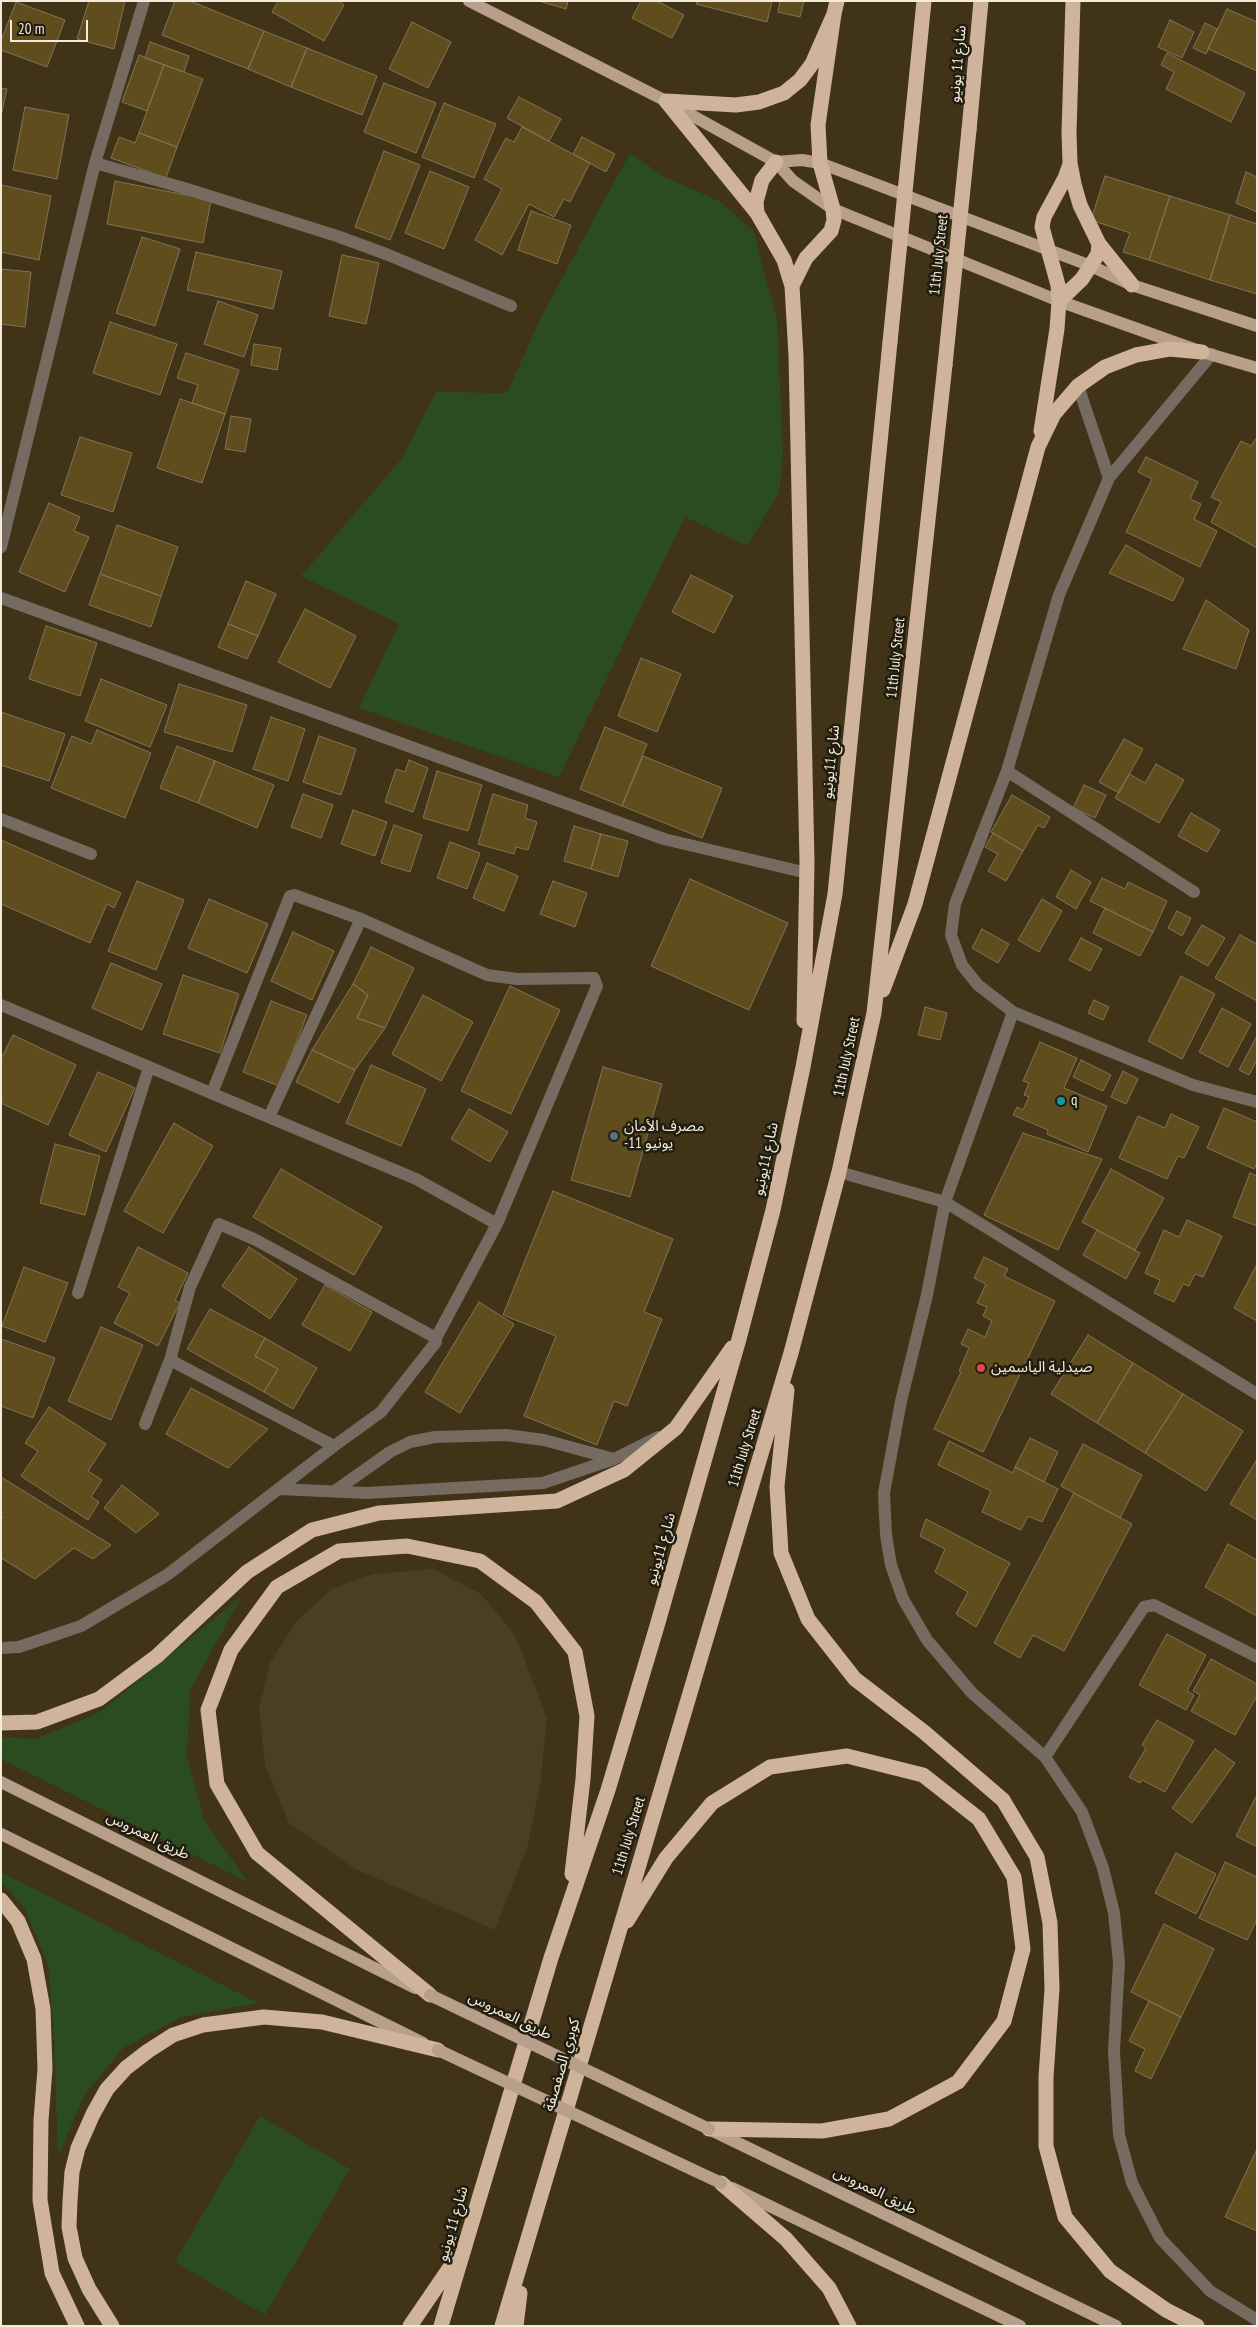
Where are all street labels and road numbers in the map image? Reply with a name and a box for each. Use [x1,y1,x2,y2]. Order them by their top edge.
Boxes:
street label: شارع 11 يونيو [946,25,970,103]
street label: 11th July Street [926,214,952,296]
street label: 11th July Street [883,617,909,699]
street label: شارع 11يونيو [818,724,844,800]
street label: 11th July Street [830,1016,864,1098]
street label: شارع 11يونيو [749,1121,783,1197]
street label: 11th July Street [725,1407,765,1489]
street label: شارع 11يونيو [642,1511,680,1587]
street label: 11th July Street [609,1795,649,1877]
street label: طريق العمروس [104,1808,192,1864]
street label: طريق العمروس [466,1988,554,2044]
street label: كوبري الصفصفة [540,2016,584,2114]
street label: طريق العمروس [831,2163,919,2219]
street label: شارع 11 يونيو [434,2184,472,2264]

